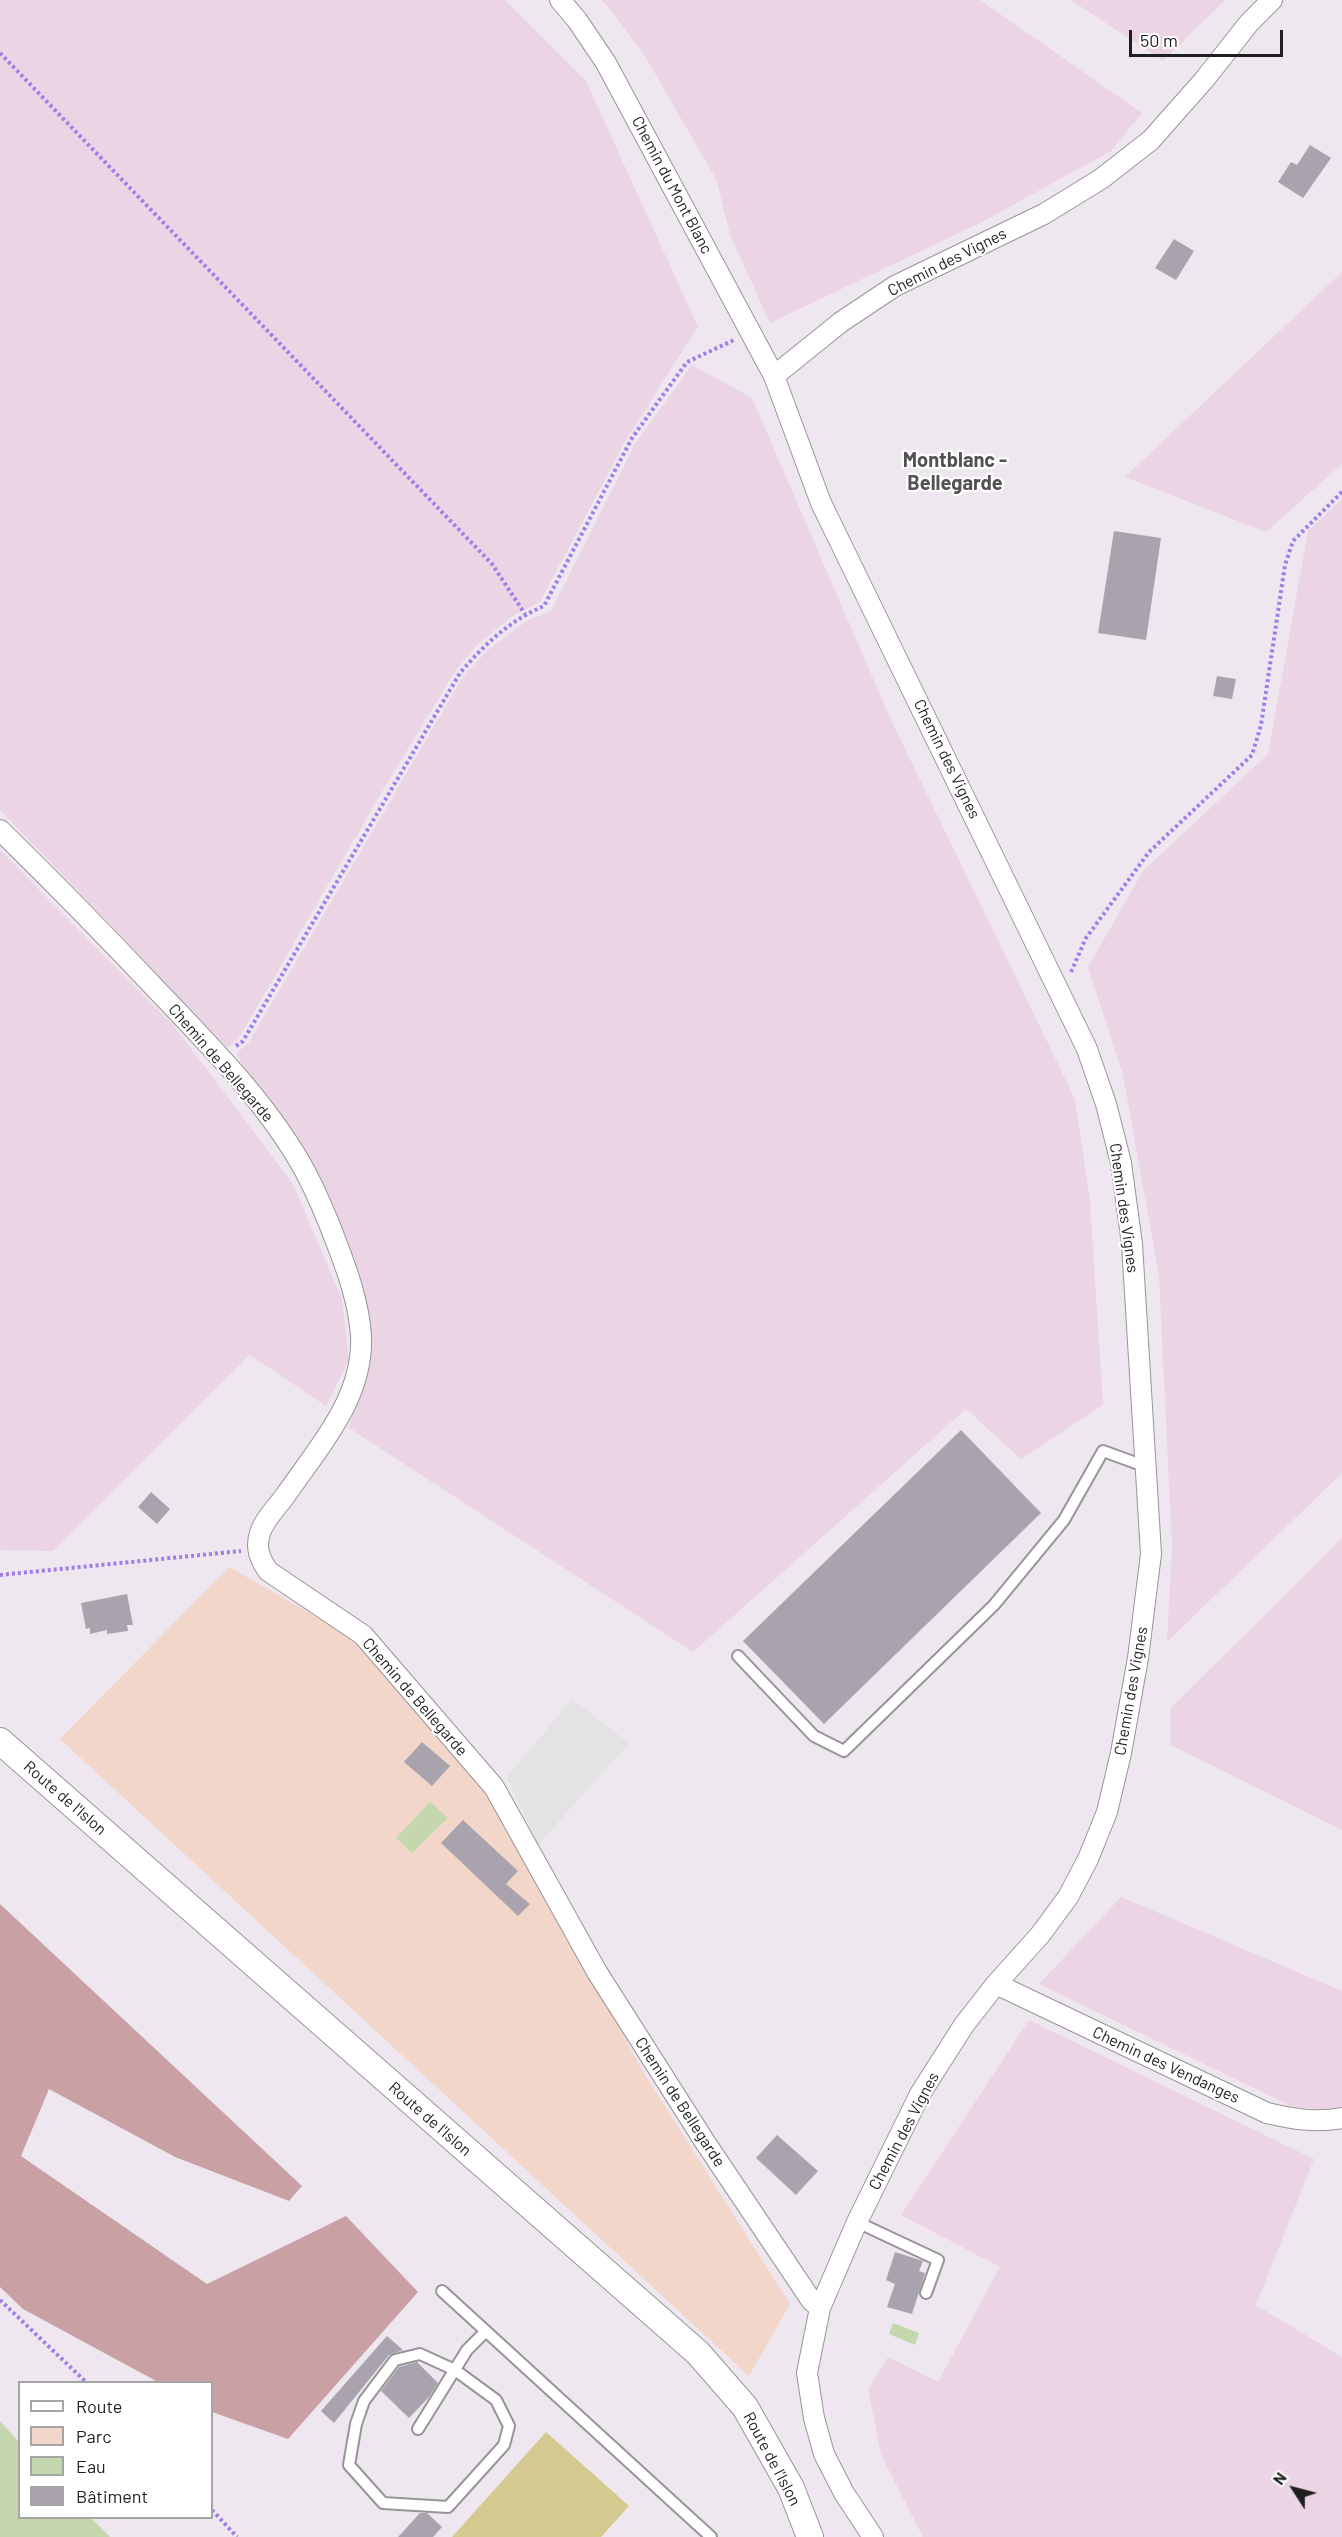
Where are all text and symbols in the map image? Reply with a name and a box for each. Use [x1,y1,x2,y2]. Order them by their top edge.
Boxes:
scale bar [1132,18,1286,56]
text: 50 m [1140,29,1178,51]
street label: Chemin du Mont Blanc [628,113,716,257]
street label: Chemin des Vignes [884,224,1010,300]
district label: Montblanc - Bellegarde [903,448,1007,495]
street label: Chemin des Vignes [910,696,984,822]
street label: Chemin de Bellegarde [164,1000,278,1126]
street label: Chemin des Vignes [1105,1142,1143,1274]
street label: Chemin des Vignes [1110,1625,1152,1757]
street label: Chemin de Bellegarde [358,1634,472,1760]
street label: Route de l'Islon [20,1757,110,1839]
street label: Chemin des Vendanges [1090,2023,1242,2107]
street label: Chemin de Bellegarde [631,2034,729,2170]
street label: Chemin des Vignes [865,2069,943,2193]
street label: Route de l'Islon [385,2078,475,2160]
legend [18,2381,213,2519]
text: Route [76,2395,122,2417]
street label: Route de l'Islon [739,2409,805,2509]
text: Parc [76,2425,112,2447]
text: Eau [76,2455,106,2477]
north arrow [1264,2459,1324,2519]
text: N [1268,2468,1290,2488]
text: Bâtiment [76,2485,148,2507]

